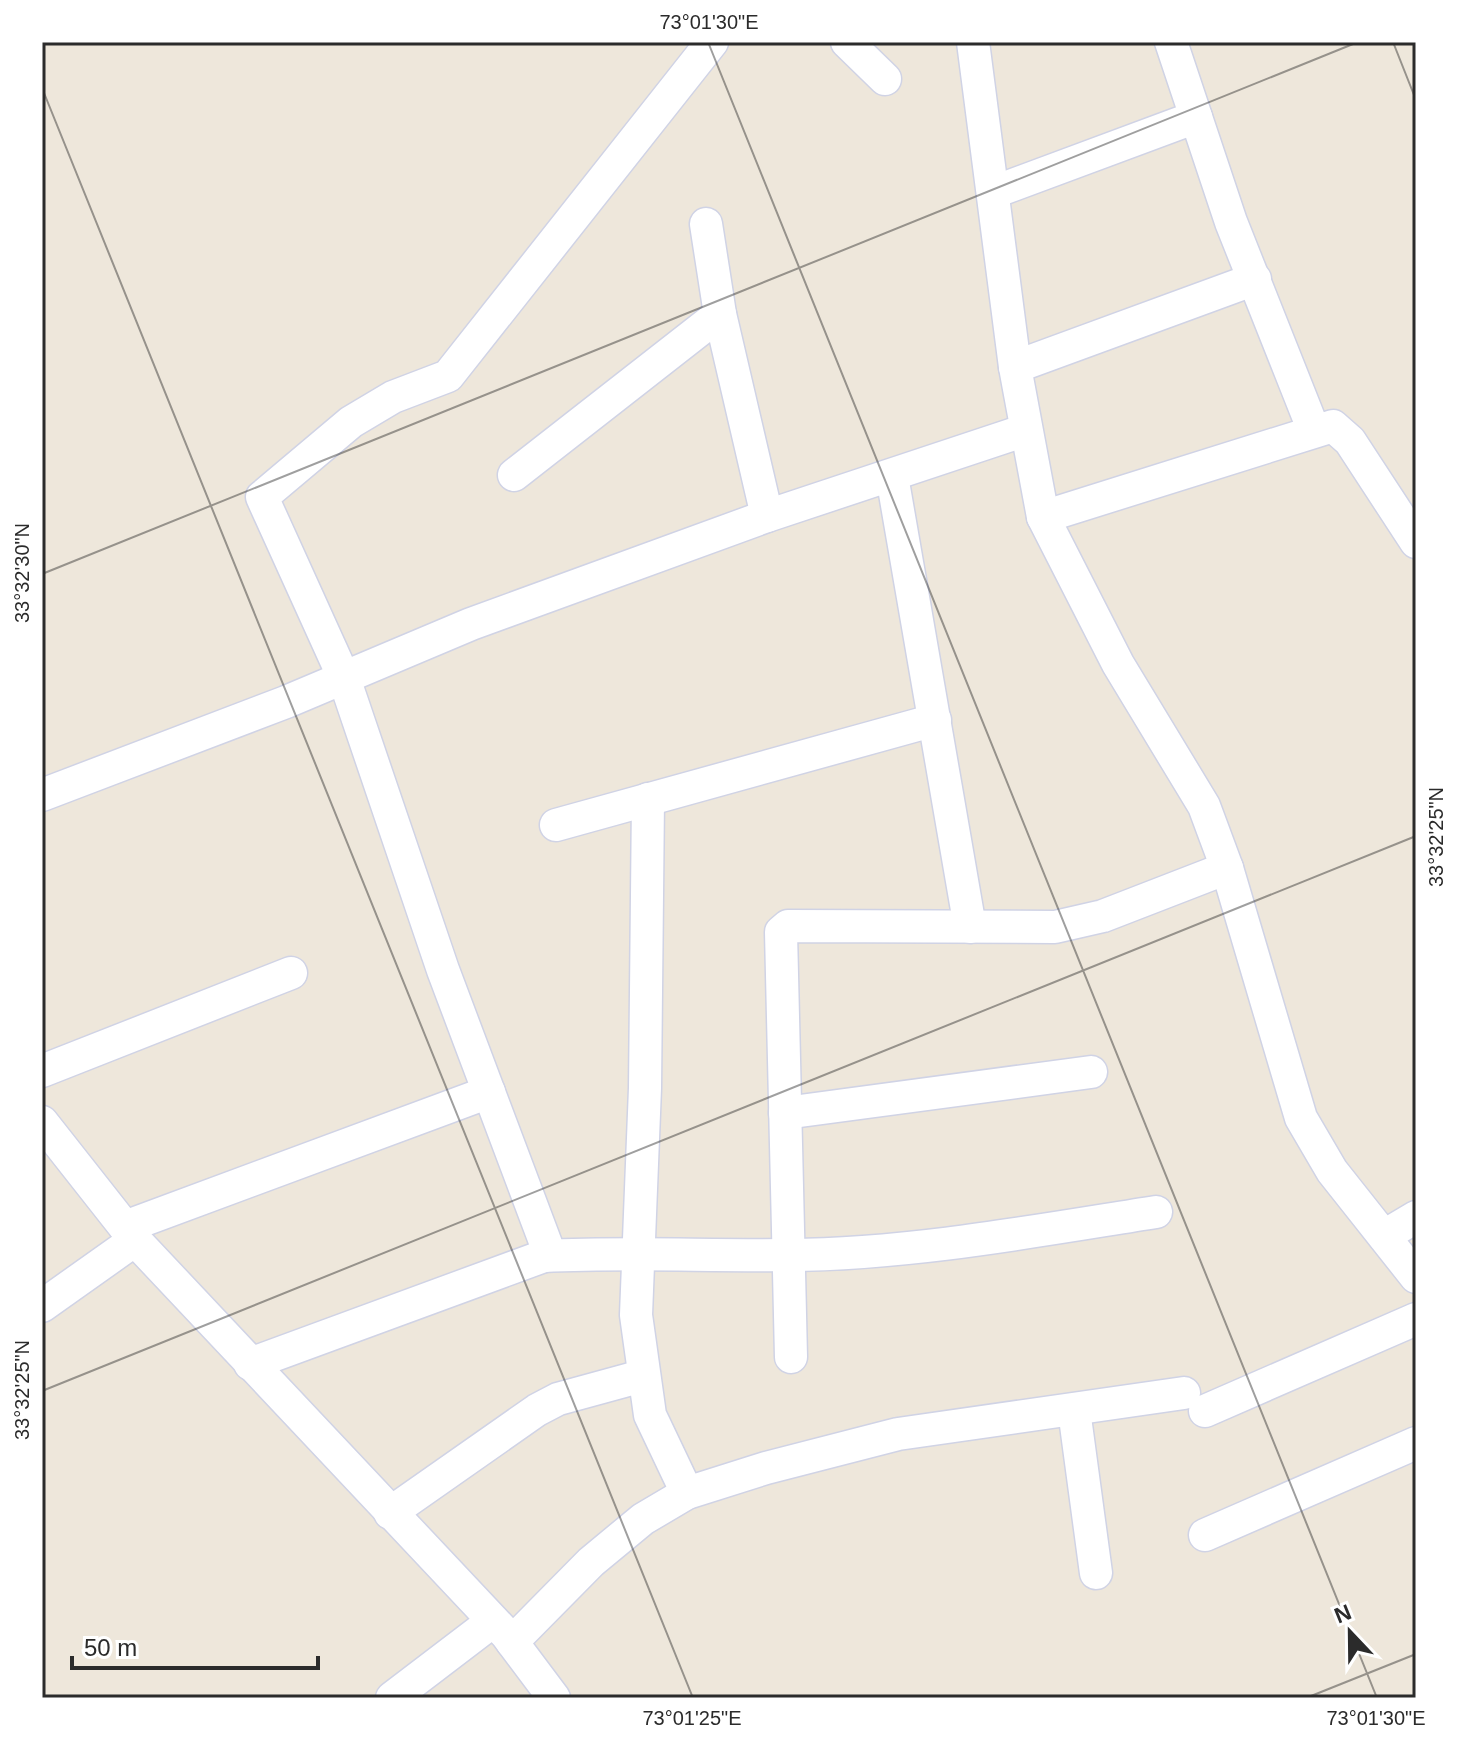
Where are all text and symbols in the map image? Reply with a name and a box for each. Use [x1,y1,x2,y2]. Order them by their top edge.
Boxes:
text: 73°01'30"E [660,11,759,33]
text: 33°32'30"N [11,523,33,623]
text: 33°32'25"N [1425,787,1447,887]
text: 33°32'25"N [11,1340,33,1440]
north arrow [1310,1592,1390,1672]
text: N [1331,1599,1355,1628]
scale bar [72,1620,318,1670]
text: 50 m [84,1634,137,1661]
text: 73°01'25"E [643,1707,742,1729]
text: 73°01'30"E [1327,1707,1426,1729]

